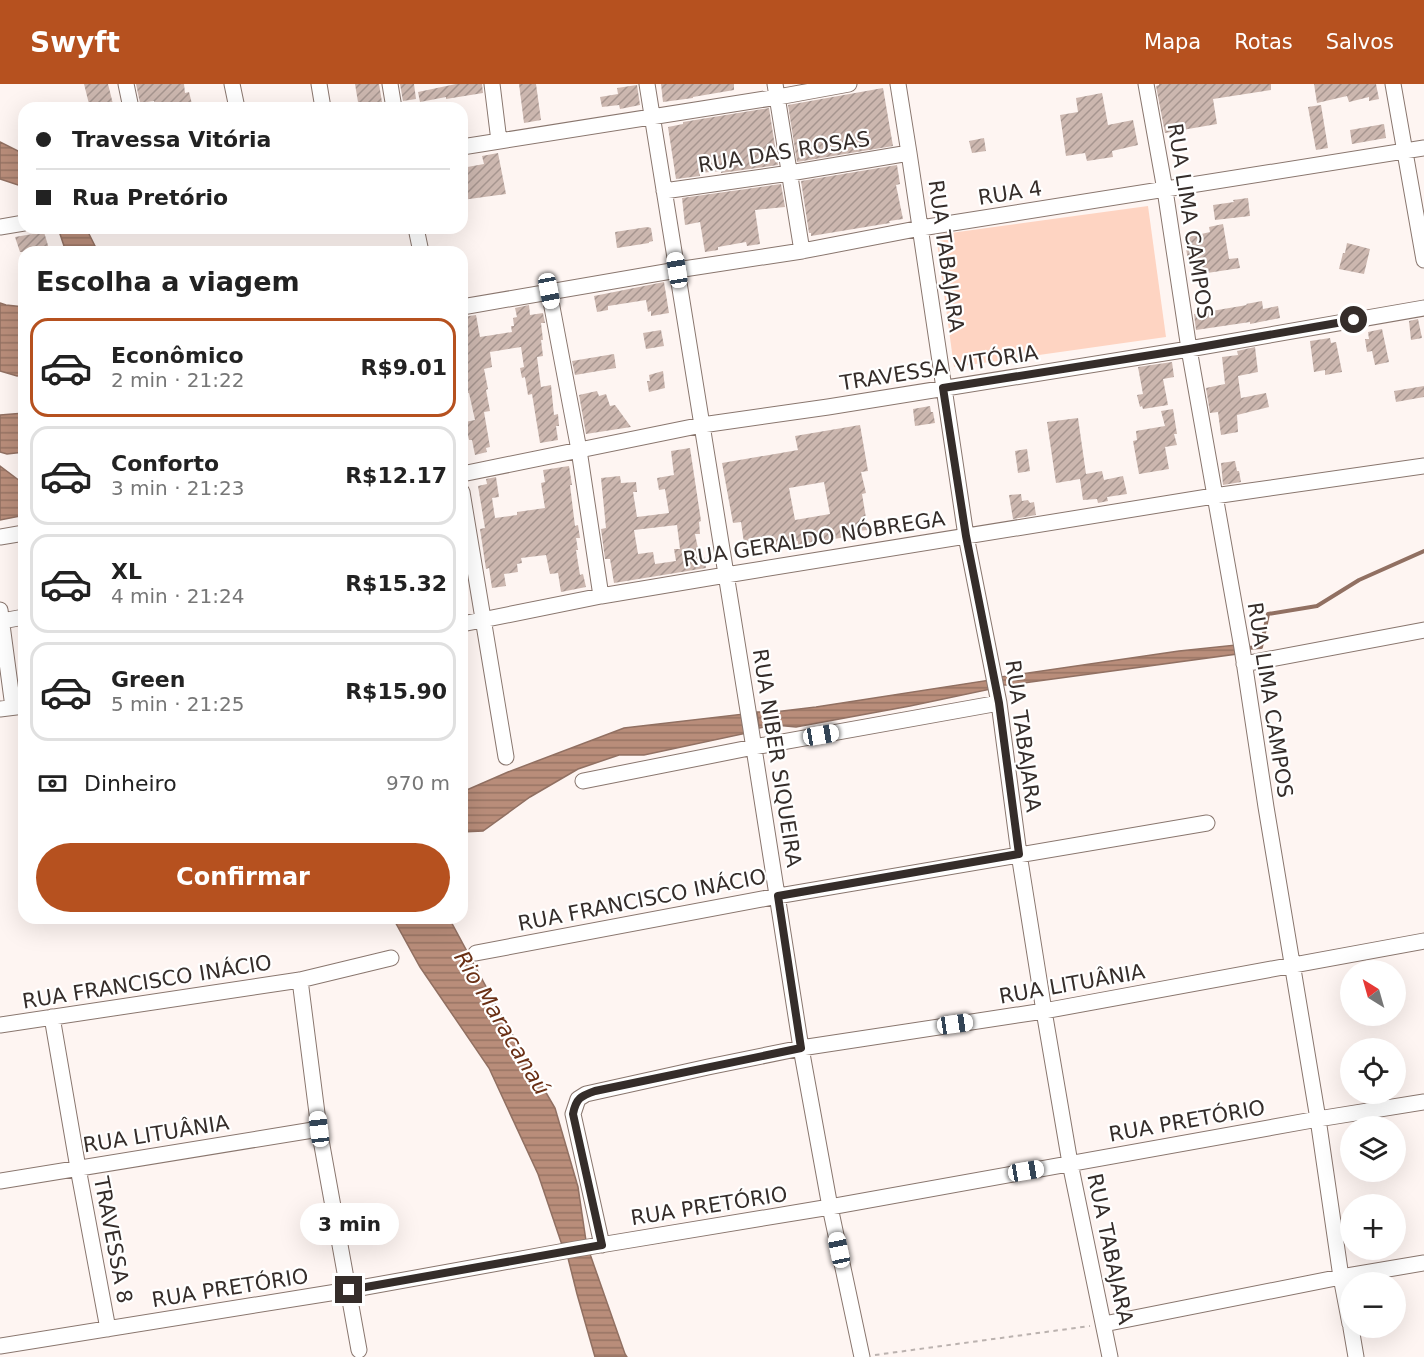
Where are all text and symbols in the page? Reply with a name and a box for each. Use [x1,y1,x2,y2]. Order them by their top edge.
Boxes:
text: Swyft [30,26,120,59]
text: Mapa [1144,30,1201,54]
text: Rotas [1234,30,1293,54]
text: Salvos [1326,30,1394,54]
street label: RUA LIMA CAMPOS [1163,121,1217,321]
text: Travessa Vitória [72,127,271,152]
street label: RUA DAS ROSAS [696,127,872,177]
street label: RUA 4 [976,176,1044,210]
street label: RUA TABAJARA [923,178,969,334]
text: Rua Pretório [72,185,228,210]
car [665,251,689,289]
text: Escolha a viagem [36,266,300,297]
car [537,272,561,310]
route start [1340,306,1367,333]
street label: TRAVESSA VITÓRIA [837,339,1040,396]
icon: car [39,341,93,395]
text: Econômico [111,343,244,368]
text: R$9.01 [360,355,447,380]
text: 2 min · 21:22 [111,368,245,392]
icon: car [39,449,93,503]
text: Conforto [111,451,219,476]
text: R$12.17 [345,463,447,488]
text: 3 min · 21:23 [111,476,245,500]
street label: RUA GERALDO NÓBREGA [681,505,947,572]
icon: car [39,557,93,611]
text: XL [111,559,142,584]
text: R$15.32 [345,571,447,596]
text: 4 min · 21:24 [111,584,245,608]
street label: RUA LIMA CAMPOS [1243,600,1297,800]
street label: RUA NIBER SIQUEIRA [748,647,806,870]
street label: RUA TABAJARA [1000,658,1046,814]
icon: car [39,665,93,719]
text: Green [111,667,185,692]
text: R$15.90 [345,679,447,704]
text: 5 min · 21:25 [111,692,245,716]
car [802,723,840,747]
icon: cash [36,767,69,800]
text: Dinheiro [84,771,177,796]
text: 970 m [386,771,450,795]
button: Confirmar [36,843,450,912]
street label: RUA FRANCISCO INÁCIO [516,863,768,936]
water label: Rio Maracanaú [449,946,555,1100]
street label: RUA FRANCISCO INÁCIO [20,949,273,1014]
street label: RUA LITUÂNIA [997,958,1147,1009]
north arrow [1340,960,1406,1026]
map controls [1340,960,1406,1338]
car [936,1013,974,1035]
button: locate [1340,1038,1406,1104]
street label: RUA PRETÓRIO [1107,1094,1267,1147]
street label: RUA LITUÂNIA [81,1110,231,1157]
car [308,1110,330,1148]
button: layers [1340,1116,1406,1182]
car [1007,1159,1045,1183]
street label: RUA TABAJARA [1082,1171,1138,1327]
street label: TRAVESSA 8 [89,1174,137,1305]
street label: RUA PRETÓRIO [629,1181,789,1230]
button: + [1340,1194,1406,1260]
callout: 3 min [300,1203,398,1245]
text: 3 min [318,1212,381,1236]
car [826,1231,852,1269]
street label: RUA PRETÓRIO [150,1263,310,1312]
button: − [1340,1272,1406,1338]
route end [335,1276,362,1303]

